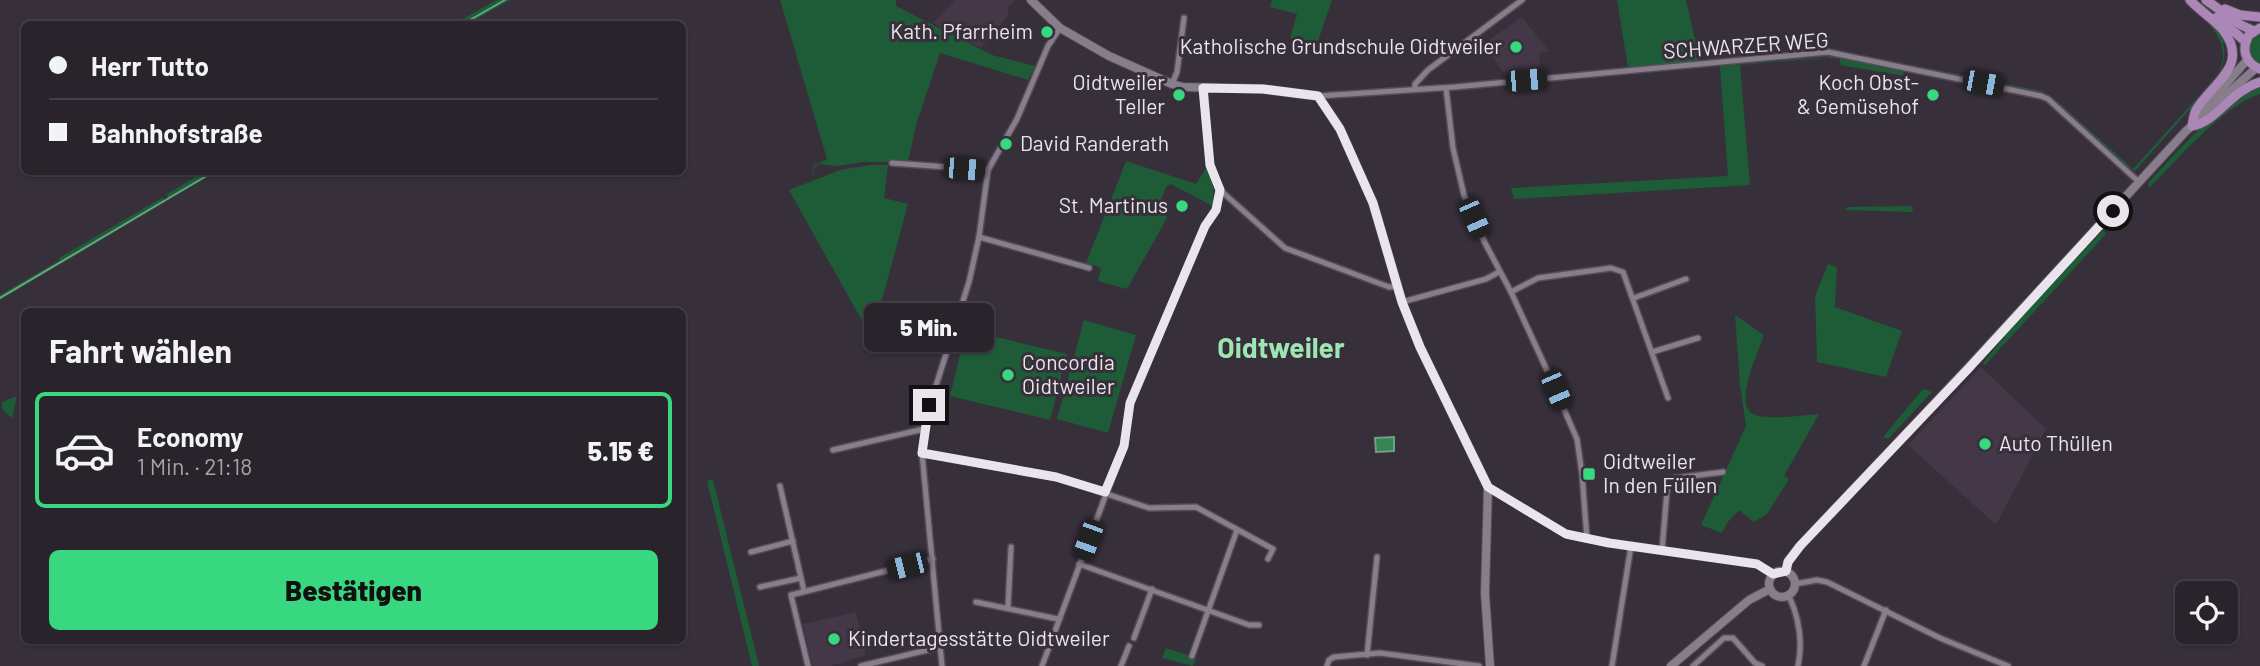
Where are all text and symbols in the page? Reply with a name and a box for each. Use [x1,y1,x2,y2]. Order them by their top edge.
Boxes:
place label: Kath. Pfarrheim [890,18,1033,43]
marker: Kath. Pfarrheim [1039,24,1055,40]
street label: SCHWARZER WEG [1662,26,1829,63]
place label: Katholische Grundschule Oidtweiler [1180,33,1502,58]
marker: Katholische Grundschule Oidtweiler [1508,39,1524,55]
text: Herr Tutto [91,50,209,81]
car [1505,68,1548,92]
place label: Oidtweiler Teller [1072,69,1165,118]
place label: Koch Obst- & Gemüsehof [1797,69,1919,118]
car [1961,69,2006,97]
marker: Oidtweiler Teller [1171,87,1187,103]
marker: Koch Obst- & Gemüsehof [1925,87,1941,103]
text: Bahnhofstraße [91,117,263,148]
place label: David Randerath [1020,130,1169,155]
marker: David Randerath [998,136,1014,152]
car [943,157,986,181]
place label: St. Martinus [1059,192,1168,217]
car [1456,195,1493,241]
route start [2097,195,2129,227]
marker: St. Martinus [1174,198,1190,214]
callout: 5 Min. [864,304,994,352]
text: 5 Min. [900,313,958,341]
district label: Oidtweiler [1217,330,1345,364]
text: Fahrt wählen [49,331,232,369]
place label: Concordia Oidtweiler [1022,349,1115,398]
marker: Concordia Oidtweiler [1000,367,1016,383]
car [1539,367,1574,413]
route end [913,389,945,421]
icon: car [53,419,116,482]
text: Economy [137,421,243,452]
place label: Auto Thüllen [1999,430,2113,455]
text: 5.15 € [588,435,654,466]
marker: Auto Thüllen [1977,436,1993,452]
place label: Oidtweiler In den Füllen [1603,448,1717,497]
text: 1 Min. · 21:18 [137,452,252,480]
marker: Oidtweiler In den Füllen [1581,466,1597,482]
car [1071,517,1106,563]
button: Bestätigen [49,550,658,630]
car [885,551,930,581]
map controls [2175,581,2238,644]
button: locate [2175,581,2238,644]
place label: Kindertagesstätte Oidtweiler [848,625,1110,650]
marker: Kindertagesstätte Oidtweiler [826,631,842,647]

